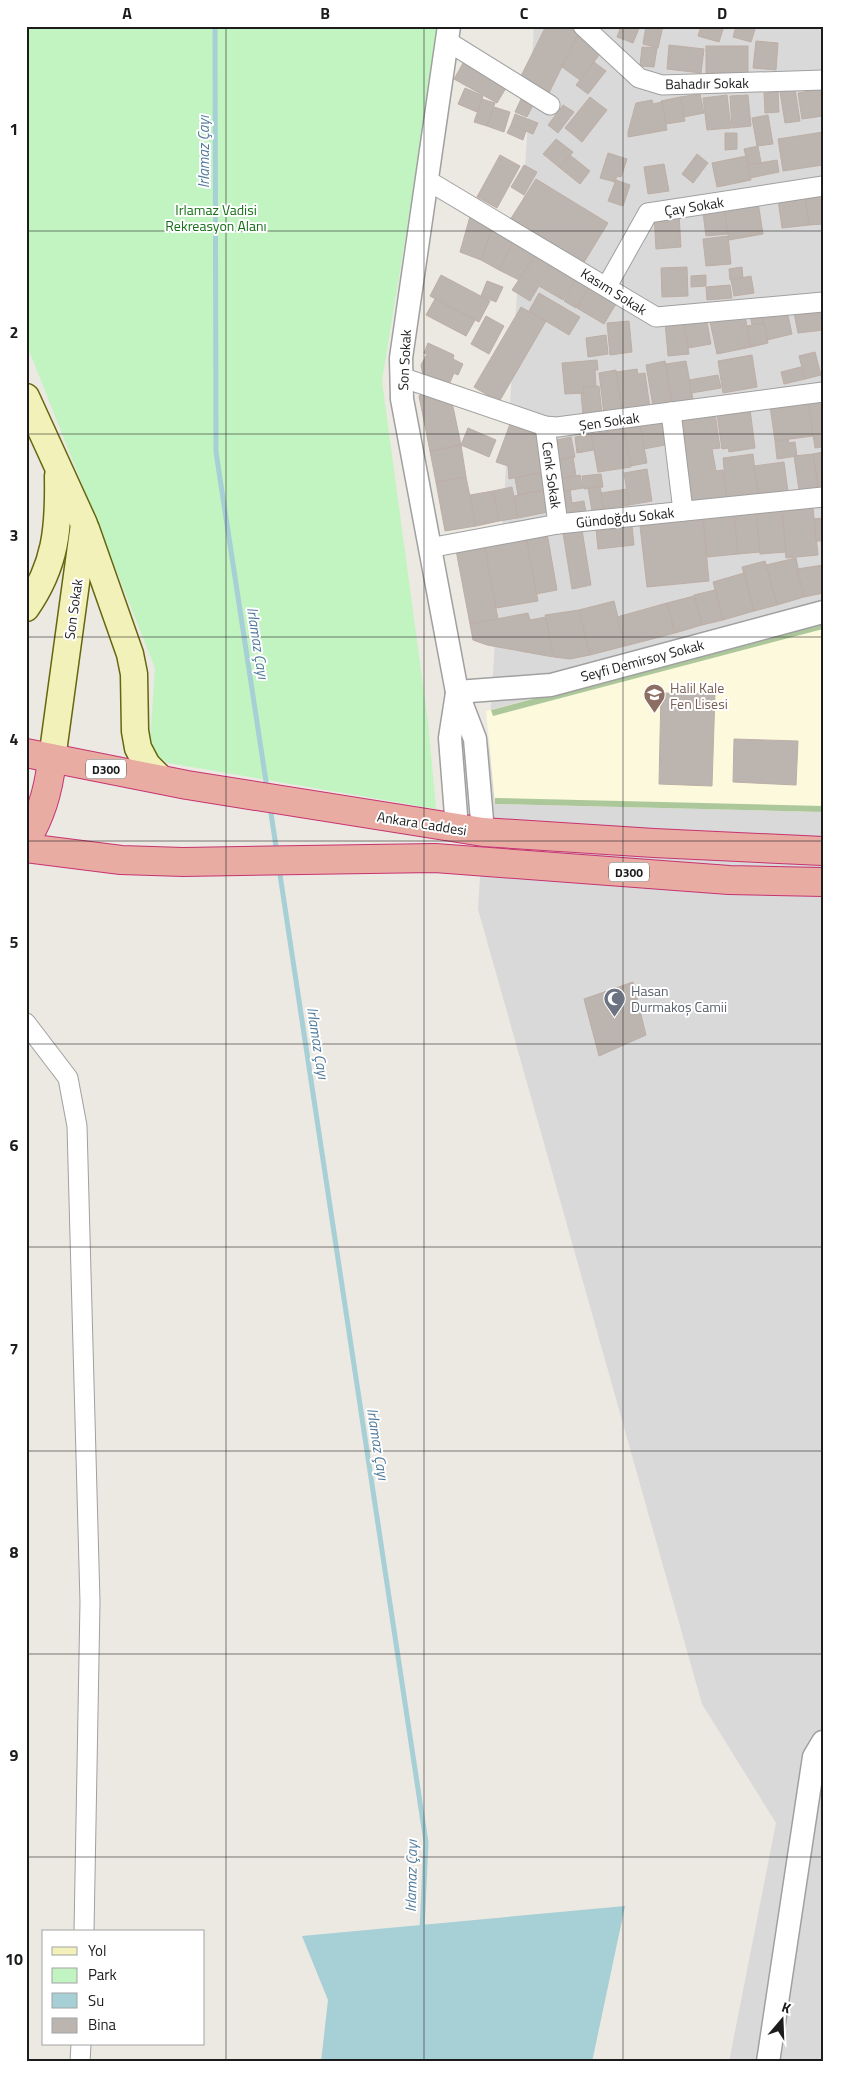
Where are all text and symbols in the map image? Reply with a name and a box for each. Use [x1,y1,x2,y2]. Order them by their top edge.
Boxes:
text: A [122,1,132,25]
text: B [320,1,330,25]
text: C [520,1,529,25]
text: D [717,1,727,25]
street label: Bahadır Sokak [665,72,749,94]
water label: Irlamaz Çayı [192,115,215,188]
text: 1 [10,117,18,141]
street label: Çay Sokak [663,191,725,221]
park label: Irlamaz Vadisi Rekreasyon Alanı [165,199,267,236]
street label: Kasım Sokak [577,262,651,320]
text: 2 [10,320,18,344]
street label: Son Sokak [392,329,416,391]
street label: Şen Sokak [578,406,641,436]
street label: Cenk Sokak [537,440,567,510]
street label: Gündoğdu Sokak [575,501,676,533]
text: 3 [10,523,18,547]
street label: Son Sokak [58,577,88,641]
water label: Irlamaz Çayı [241,605,275,681]
street label: Seyfi Demirsoy Sokak [578,633,706,687]
place label: Halil Kale Fen Lisesi [670,677,728,714]
school or university icon: Halil Kale Fen Lisesi [642,683,666,714]
text: 4 [10,727,19,751]
road number: D300 [86,760,126,779]
street label: Ankara Caddesi [376,806,468,840]
road number: D300 [609,862,649,882]
text: 5 [10,930,19,954]
place label: Hasan Durmakoş Camii [631,980,727,1017]
mosque icon: Hasan Durmakoş Camii [603,986,627,1017]
water label: Irlamaz Çayı [301,1005,335,1081]
text: 6 [10,1133,19,1157]
text: 7 [10,1337,18,1361]
water label: Irlamaz Çayı [361,1406,395,1482]
text: 8 [10,1540,19,1564]
text: 9 [10,1743,19,1767]
water label: Irlamaz Çayı [399,1839,423,1912]
legend [42,1930,205,2046]
text: Yol [88,1939,106,1962]
text: 10 [5,1947,23,1971]
text: Park [88,1963,117,1986]
text: Su [88,1989,104,2012]
north arrow [756,1996,806,2046]
text: K [779,1996,794,2019]
text: Bina [88,2013,117,2036]

